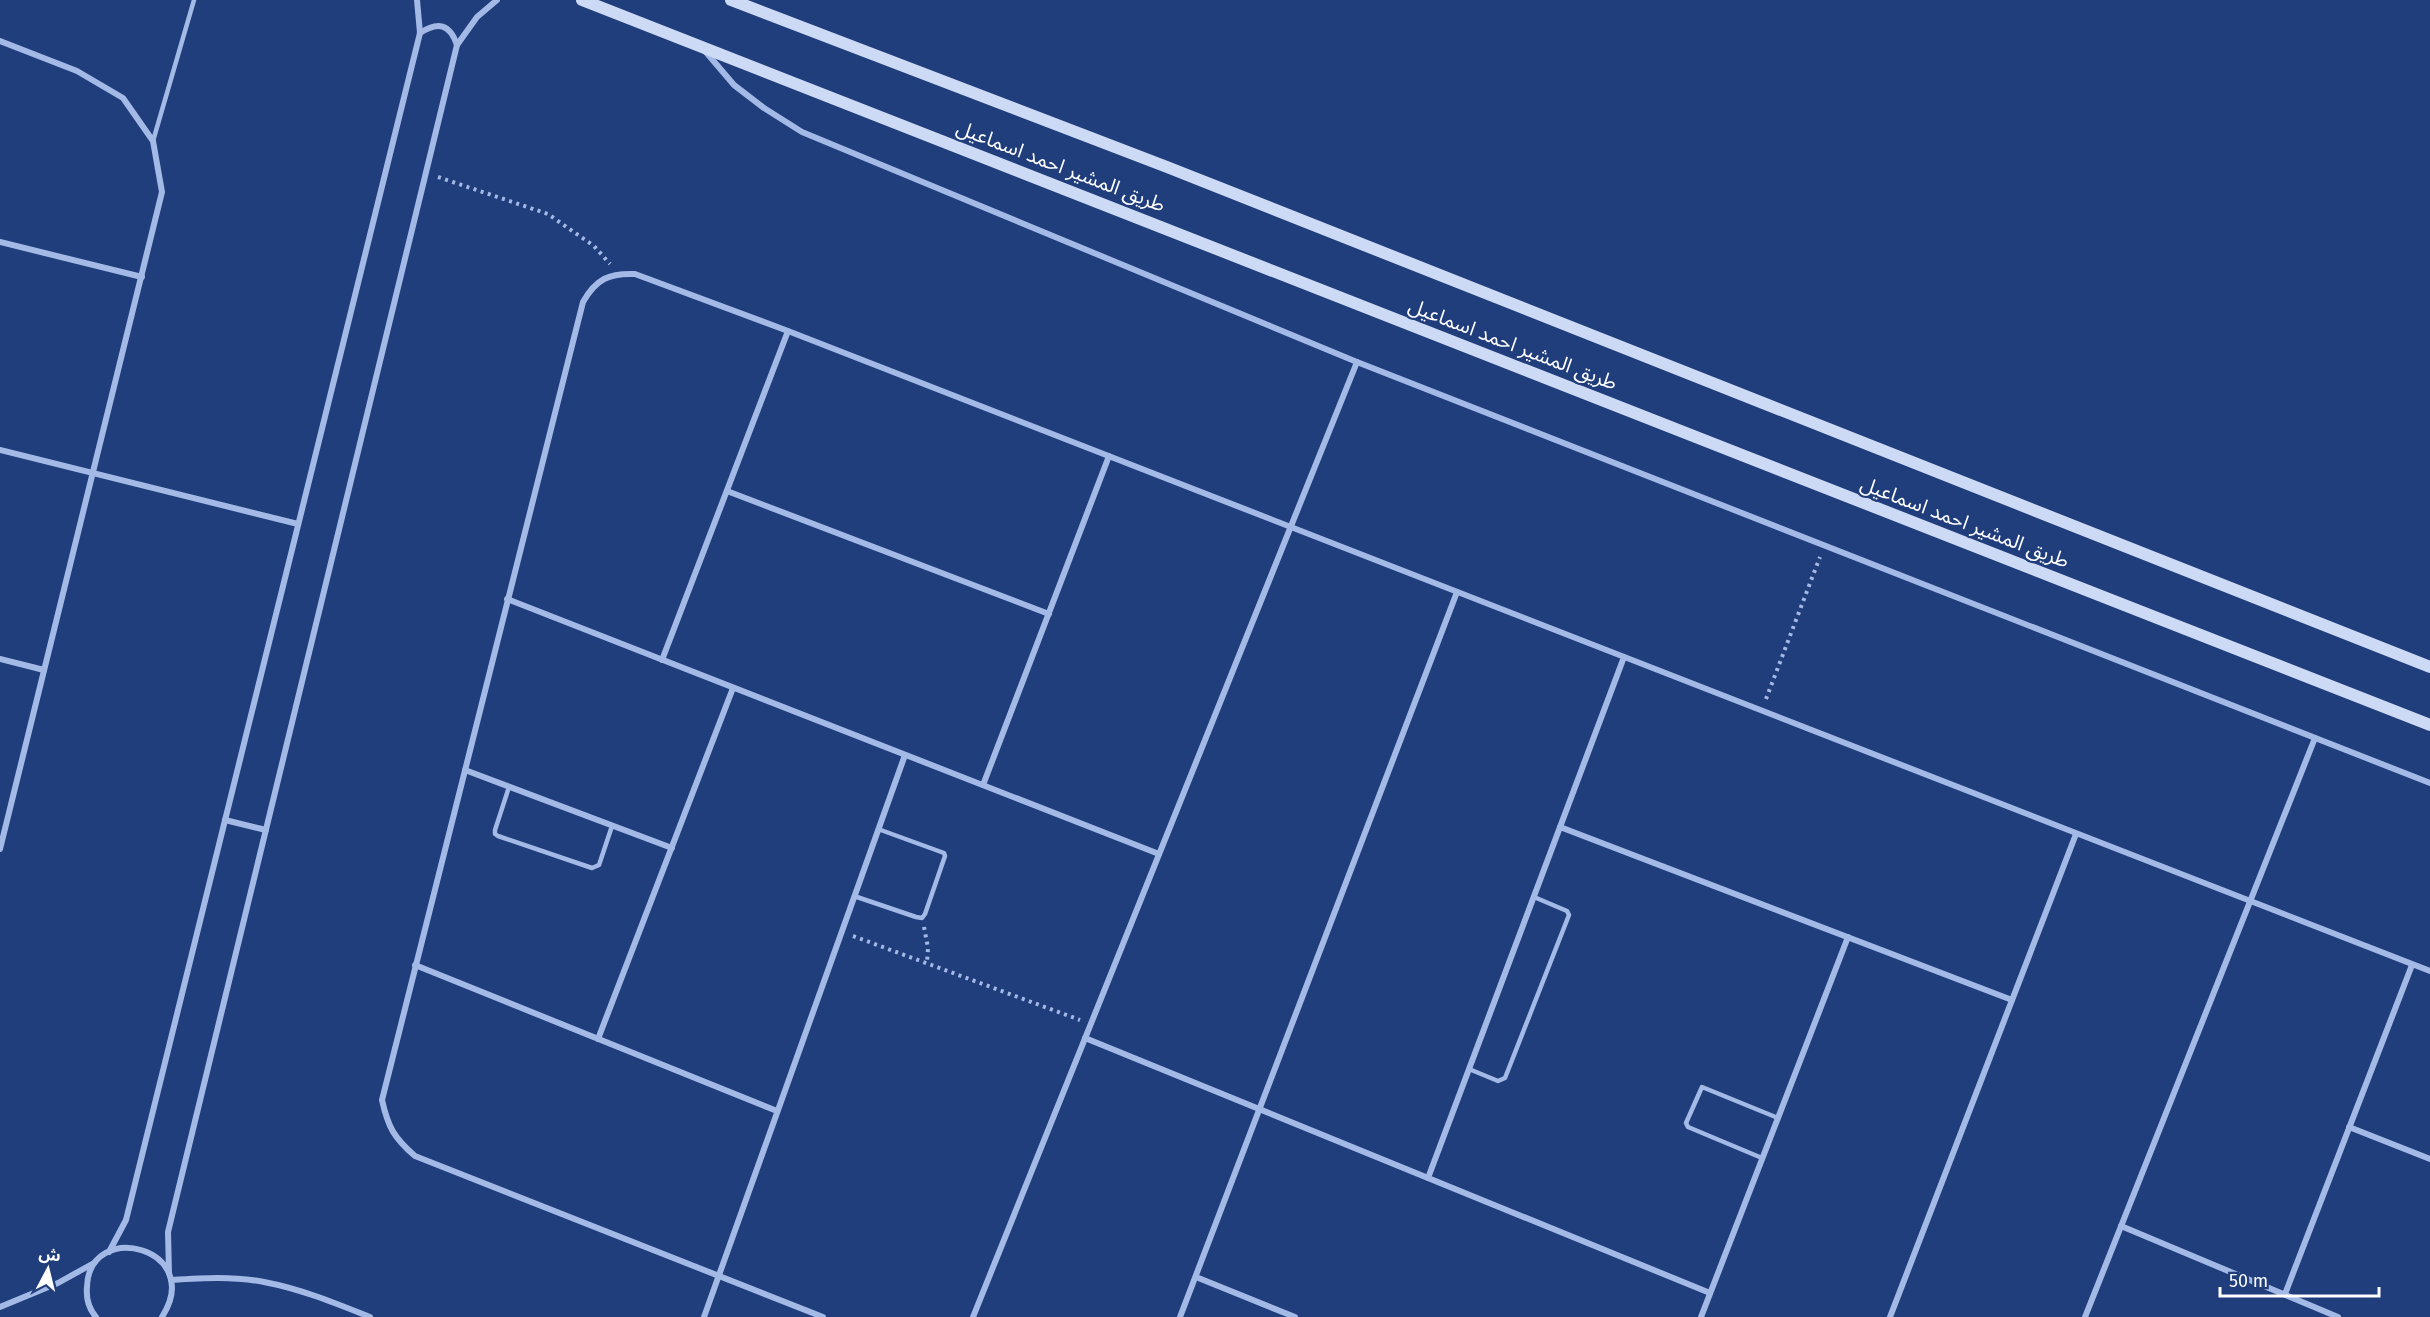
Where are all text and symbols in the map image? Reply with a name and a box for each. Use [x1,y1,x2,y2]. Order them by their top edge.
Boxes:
street label: طريق المشير احمد اسماعيل [953,115,1169,218]
street label: طريق المشير احمد اسماعيل [1405,293,1621,396]
street label: طريق المشير احمد اسماعيل [1857,471,2073,574]
north arrow [18,1239,78,1299]
text: ش [38,1244,62,1265]
scale bar [2220,1260,2379,1298]
text: 50 m [2229,1270,2268,1292]

